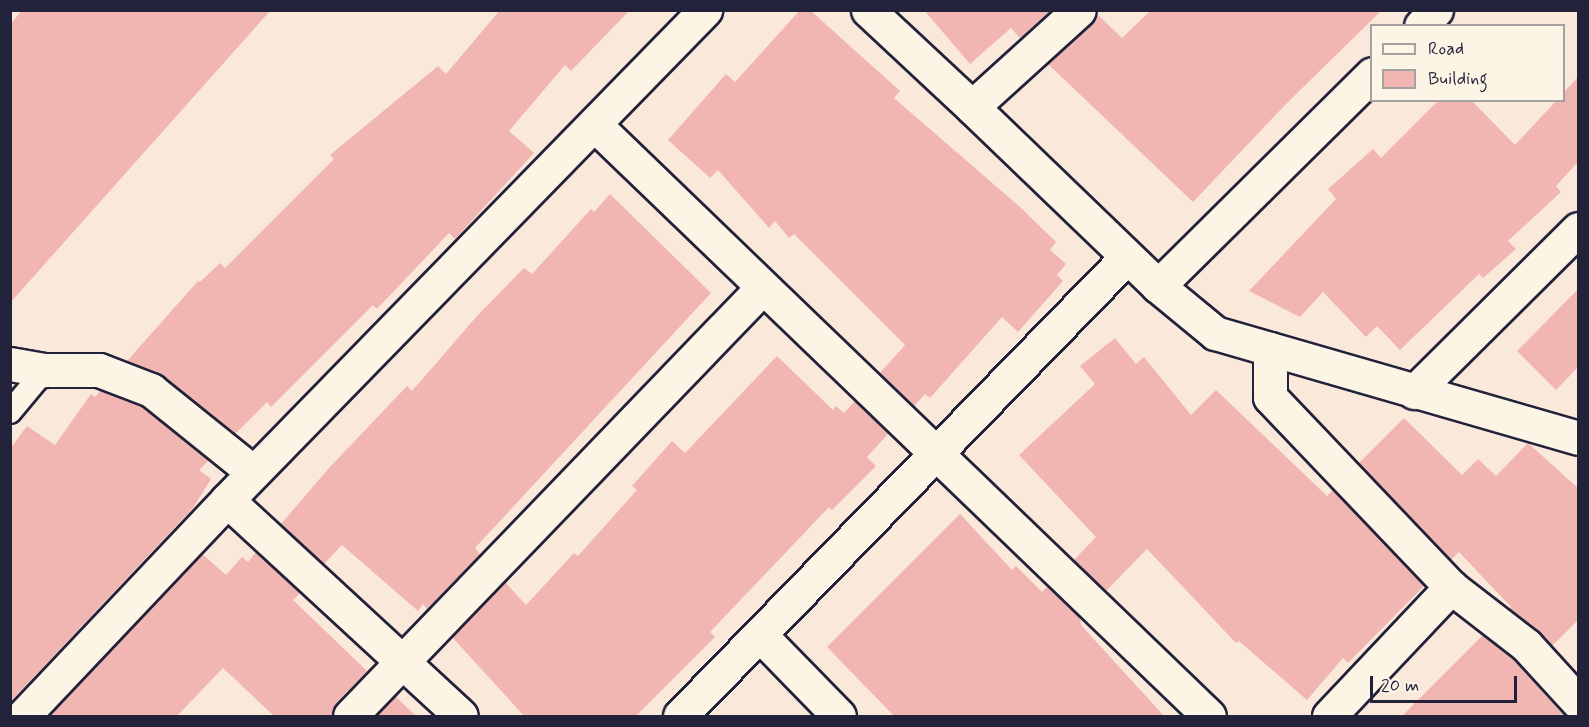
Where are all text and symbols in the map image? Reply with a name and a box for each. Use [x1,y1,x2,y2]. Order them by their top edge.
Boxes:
legend [1370,24,1565,102]
text: Road [1428,37,1464,61]
text: Building [1428,67,1488,91]
scale bar [1373,664,1520,702]
text: 20 m [1381,674,1419,698]

